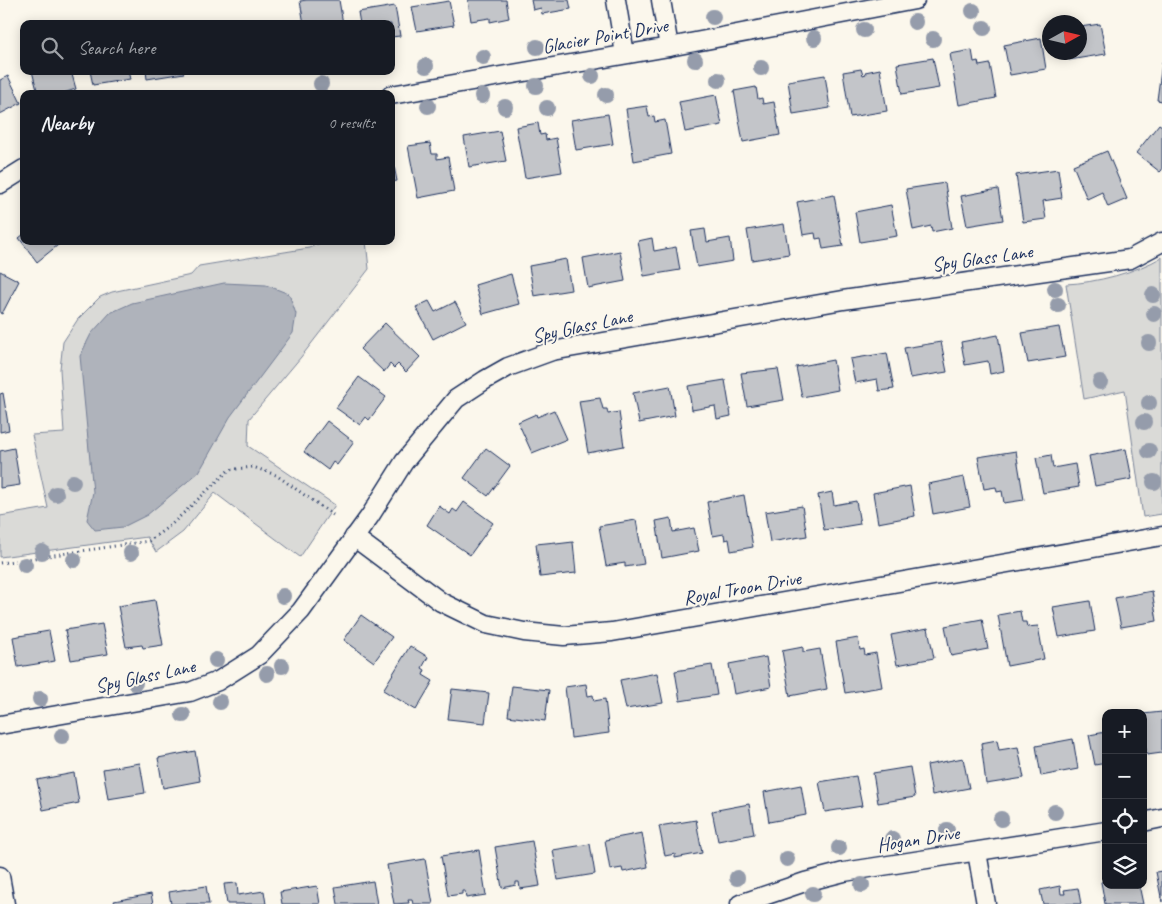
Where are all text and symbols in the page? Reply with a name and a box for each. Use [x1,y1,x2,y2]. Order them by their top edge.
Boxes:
street label: Glacier Point Drive [540,12,671,59]
north arrow [1042,15,1087,60]
search box [20,20,395,75]
icon: search [38,34,66,62]
text: Search here [78,36,155,60]
text: Nearby [40,110,93,136]
text: 0 results [328,113,375,133]
street label: Spy Glass Lane [930,238,1035,277]
street label: Spy Glass Lane [530,303,636,349]
street label: Royal Troon Drive [681,565,804,611]
street label: Spy Glass Lane [93,653,199,699]
map controls [1102,709,1147,889]
button: + [1102,709,1147,754]
button: − [1102,754,1147,799]
button: locate [1102,799,1147,844]
street label: Hogan Drive [875,820,962,858]
button: layers [1102,844,1147,889]

